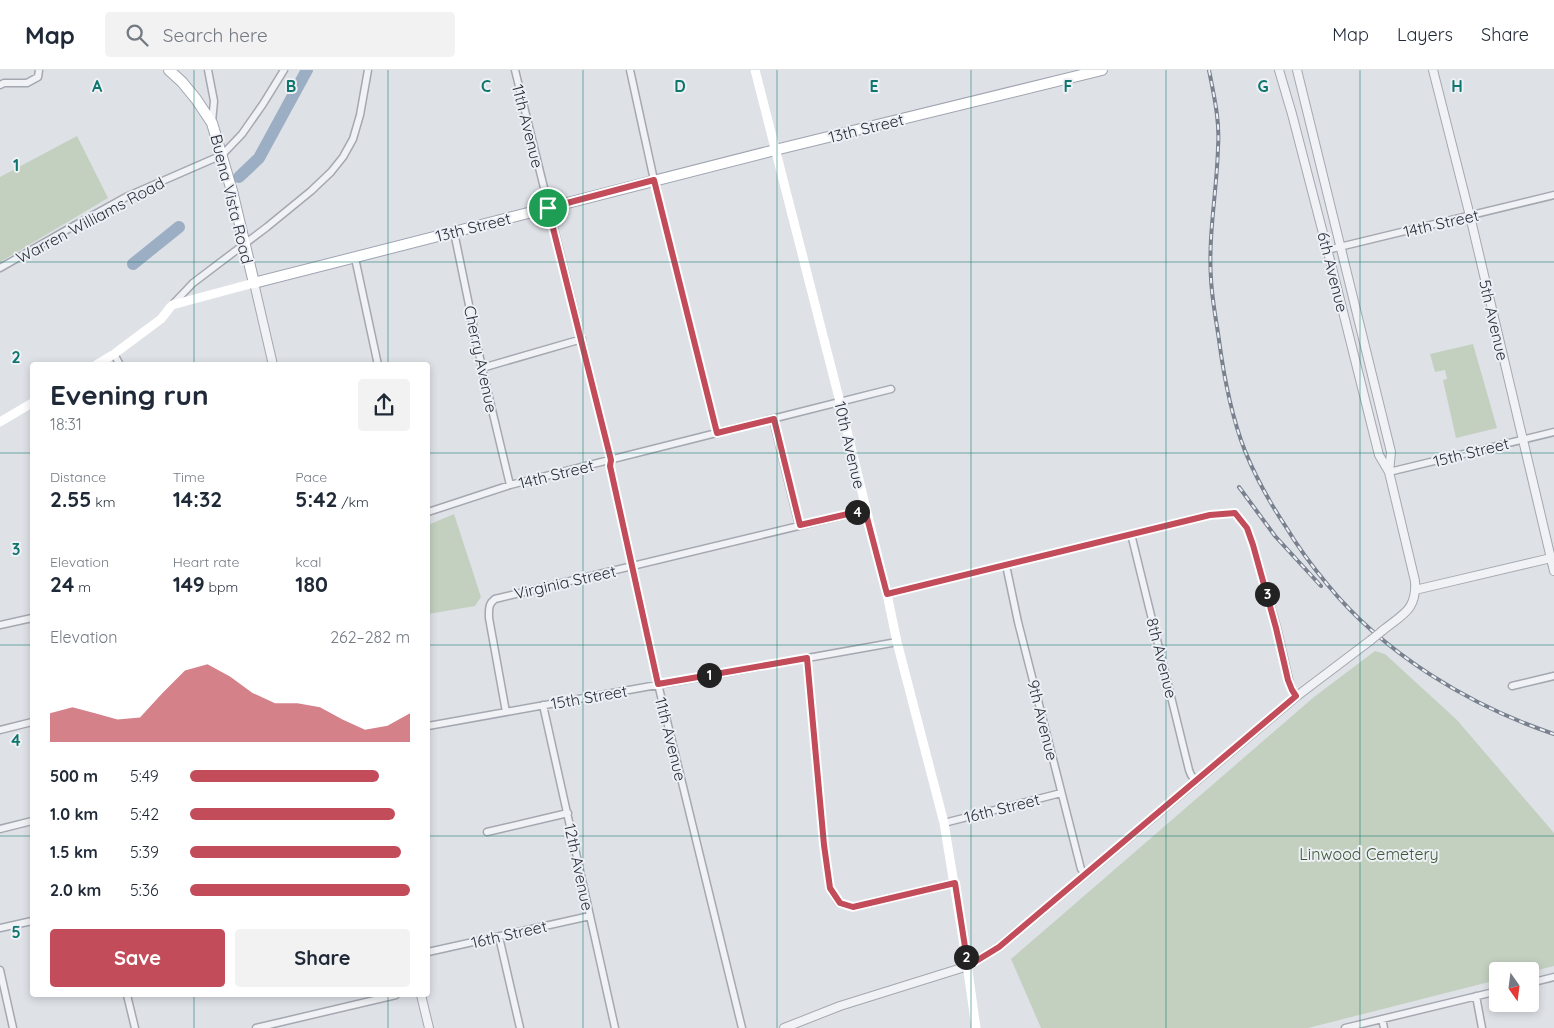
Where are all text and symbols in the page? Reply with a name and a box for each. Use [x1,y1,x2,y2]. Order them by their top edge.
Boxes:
search box [105,12,455,57]
text: Map [25,20,75,50]
icon: search [123,21,151,49]
text: Search here [163,23,268,47]
text: Map [1332,23,1369,46]
text: Layers [1397,23,1453,46]
text: Share [1481,23,1529,46]
text: A [92,76,103,96]
text: B [286,76,296,96]
text: C [481,76,491,96]
text: D [674,76,686,96]
text: E [869,76,879,96]
text: F [1064,76,1073,96]
text: G [1257,76,1269,96]
text: H [1451,76,1463,96]
street label: 11th Avenue [508,82,548,170]
street label: 13th Street [826,109,906,147]
street label: Buena Vista Road [206,132,258,266]
text: 1 [13,155,19,175]
street label: Warren Williams Road [12,172,168,268]
pin [527,187,569,229]
icon: arrive [534,194,562,222]
street label: 14th Street [1401,205,1481,241]
street label: 13th Street [433,208,513,246]
street label: 6th Avenue [1313,230,1353,314]
street label: 5th Avenue [1475,278,1513,362]
street label: Cherry Avenue [460,304,502,414]
text: 2 [11,347,21,367]
text: Evening run [50,377,209,412]
button: share [358,379,410,431]
street label: 10th Avenue [830,399,870,491]
text: 18:31 [50,414,82,434]
street label: 15th Street [1431,433,1511,471]
street label: 14th Street [516,455,596,493]
text: Distance [50,468,106,486]
text: Time [173,468,205,486]
text: Pace [295,468,327,486]
text: 2.55 [50,486,91,512]
text: 14:32 [173,486,222,512]
text: 5:42 [295,486,337,512]
text: km [91,493,115,511]
text: /km [337,493,369,511]
pin: 4 [844,500,870,524]
text: 4 [853,503,862,521]
text: 3 [12,539,20,559]
text: Elevation [50,553,109,571]
text: Heart rate [173,553,239,571]
text: kcal [295,553,321,571]
street label: Virginia Street [512,561,618,603]
text: 24 [50,571,74,597]
text: 149 [173,571,205,597]
text: 180 [295,571,328,597]
text: m [74,578,91,596]
text: bpm [205,578,238,596]
pin: 3 [1254,582,1280,606]
text: 3 [1264,585,1271,603]
street label: 8th Avenue [1142,616,1182,700]
text: Elevation [50,627,117,647]
text: 262–282 m [330,627,410,647]
pin: 1 [696,662,722,688]
text: 1 [707,666,712,684]
street label: 9th Avenue [1023,678,1063,762]
street label: 15th Street [549,680,629,714]
street label: 11th Avenue [651,695,691,783]
text: 4 [11,730,21,750]
text: 500 m [50,766,98,786]
text: 5:49 [130,766,159,786]
street label: 16th Street [962,789,1042,827]
text: 1.0 km [50,804,98,824]
text: 5:42 [130,804,159,824]
street label: 12th Avenue [560,822,598,912]
text: 1.5 km [50,842,98,862]
text: 5:39 [130,842,159,862]
park label: Linwood Cemetery [1299,844,1439,864]
text: 2.0 km [50,880,101,900]
text: 5:36 [130,880,159,900]
street label: 16th Street [469,916,549,952]
text: 5 [11,922,21,942]
button: Save [50,929,225,987]
button: Share [235,929,410,987]
pin: 2 [954,944,978,970]
text: 2 [963,948,970,966]
north arrow [1489,962,1539,1012]
map controls [1489,962,1539,1012]

